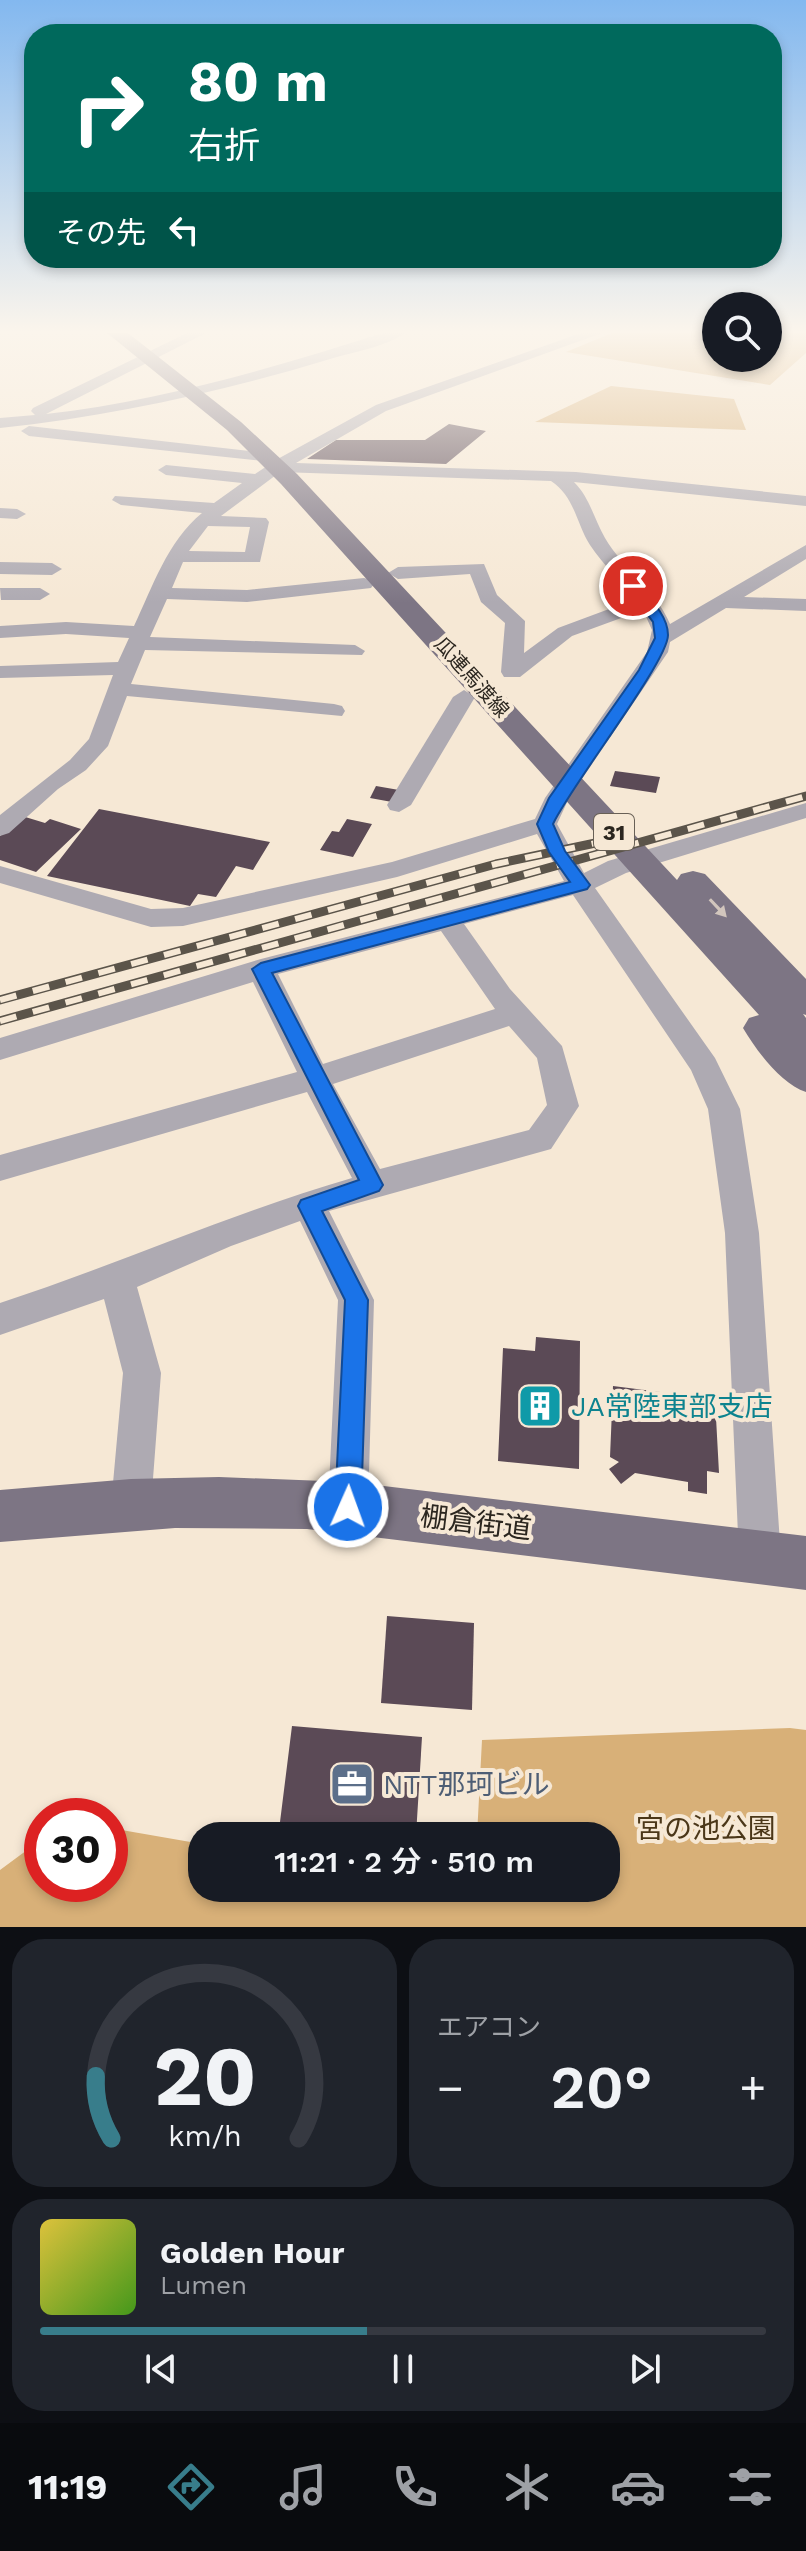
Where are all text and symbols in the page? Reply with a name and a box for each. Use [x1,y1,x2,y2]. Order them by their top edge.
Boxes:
text: 80 m [188,49,328,115]
icon: right [56,56,160,160]
text: 右折 [188,125,260,167]
icon: left [162,208,206,252]
text: その先 [56,215,146,250]
map controls [702,292,782,372]
button: search [702,292,782,372]
pin [599,552,667,620]
icon: arrive [611,564,655,608]
street label: 瓜連馬渡線 [430,632,514,722]
road number: 31 [594,814,634,850]
one-way arrow [708,899,726,918]
building icon: JA常陸東部支店 [516,1382,564,1430]
place label: JA常陸東部支店 [571,1390,773,1423]
position arrow [306,1465,390,1549]
street label: 棚倉街道 [418,1499,534,1546]
office icon: NTT那珂ビル [328,1760,376,1808]
place label: NTT那珂ビル [383,1768,549,1801]
speed limit sign: 30 [24,1798,128,1902]
park label: 宮の池公園 [636,1812,776,1845]
text: 11:21 · 2 分 · 510 m [274,1844,534,1879]
text: エアコン [437,2012,541,2042]
text: 20 [153,2028,256,2125]
text: 20° [550,2052,653,2123]
text: − [437,2062,464,2114]
text: + [739,2062,766,2114]
text: km/h [168,2119,241,2153]
text: Golden Hour [160,2235,344,2270]
text: Lumen [160,2270,247,2300]
icon: previous [139,2347,183,2391]
icon: pause [381,2347,425,2391]
icon: next [623,2347,667,2391]
icon: directions [163,2459,219,2515]
icon: music [275,2459,331,2515]
icon: phone [387,2459,443,2515]
icon: climate [499,2459,555,2515]
icon: car [610,2459,666,2515]
icon: filters [722,2459,778,2515]
text: 11:19 [28,2466,107,2508]

